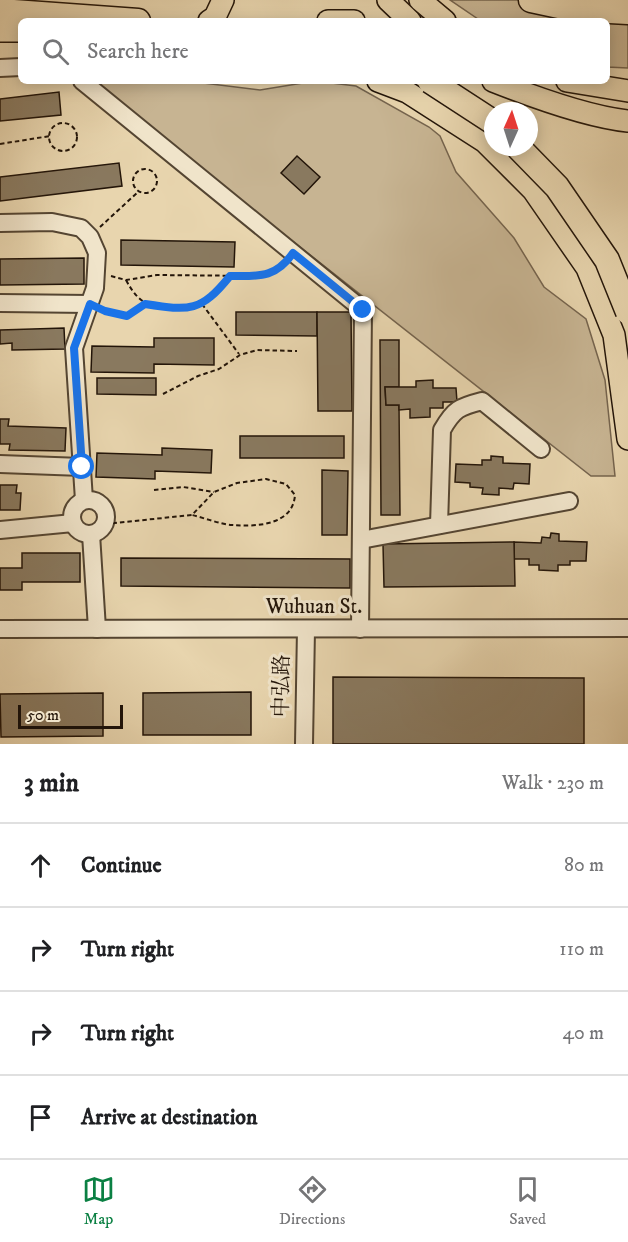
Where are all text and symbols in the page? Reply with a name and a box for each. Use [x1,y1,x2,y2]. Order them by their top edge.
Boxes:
search box [18,18,610,84]
icon: search [39,35,72,68]
text: Search here [87,38,189,65]
north arrow [484,102,538,156]
route end [349,296,375,322]
route start [68,453,94,479]
street label: Wuhuan St. [265,594,362,620]
street label: 中弘路 [268,654,296,718]
scale bar [18,702,123,730]
text: 50 m [27,705,59,725]
text: 3 min [24,767,79,800]
text: Walk · 230 m [502,771,604,796]
icon: ahead [24,849,57,882]
text: Continue [81,852,162,879]
text: 80 m [564,853,604,878]
icon: right [24,933,57,966]
text: Turn right [81,936,174,963]
text: 110 m [559,937,604,962]
icon: right [24,1017,57,1050]
text: Turn right [81,1020,174,1047]
text: 40 m [562,1021,604,1046]
icon: arrive [24,1101,57,1134]
text: Arrive at destination [81,1104,258,1131]
tab: Map [82,1173,115,1229]
tab: Directions [279,1173,345,1229]
tab: Saved [509,1173,546,1229]

